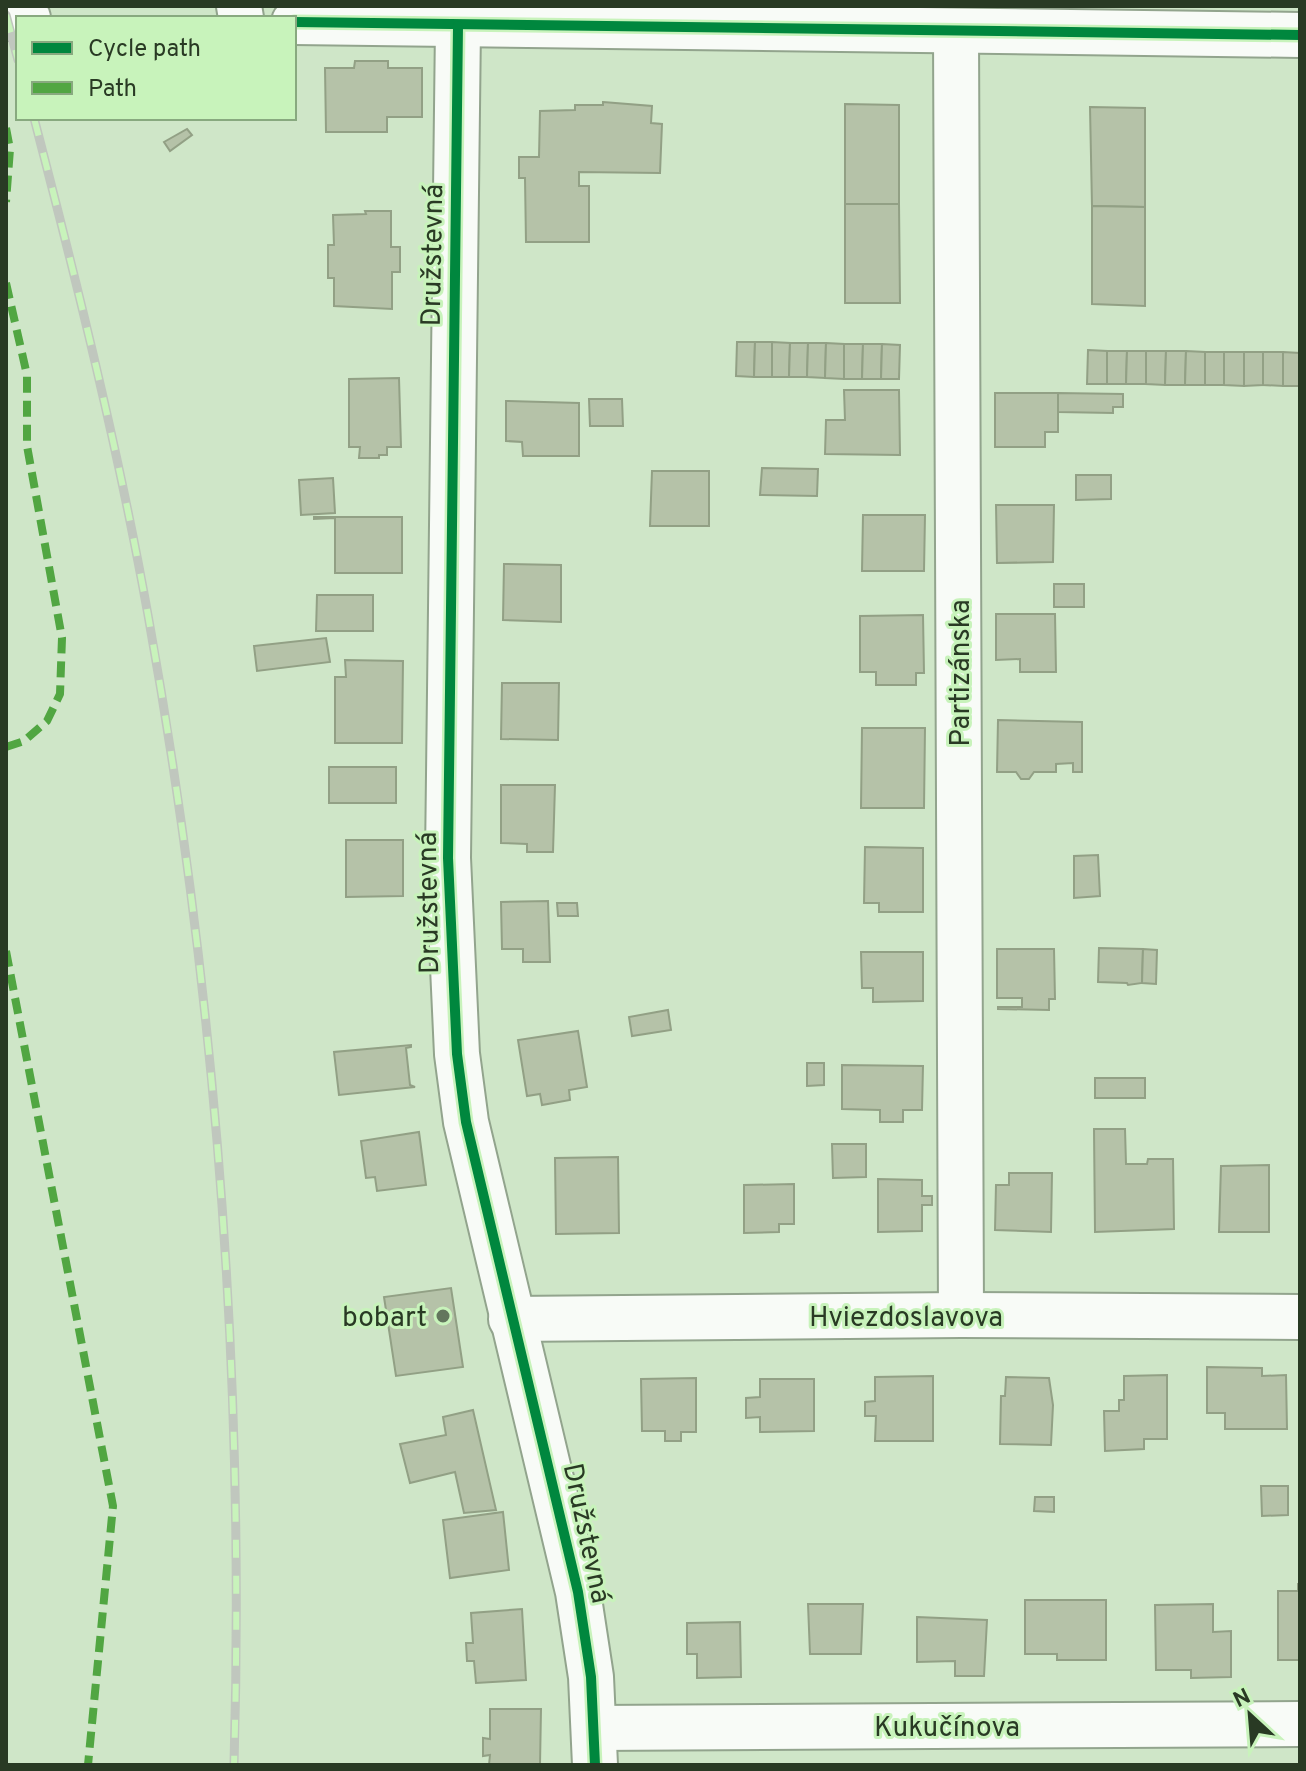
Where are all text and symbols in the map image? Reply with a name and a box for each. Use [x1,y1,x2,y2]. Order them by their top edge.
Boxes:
legend [16,16,296,120]
text: Cycle path [88,35,201,65]
text: Path [88,75,137,105]
street label: Družstevná [415,183,453,327]
street label: Partizánska [944,599,980,747]
street label: Družstevná [411,831,449,975]
place label: bobart [342,1301,427,1337]
street label: Hviezdoslavova [809,1301,1003,1337]
marker: bobart [434,1307,452,1325]
street label: Družstevná [553,1460,617,1607]
north arrow [1210,1675,1290,1755]
text: N [1229,1684,1255,1715]
street label: Kukučínova [874,1711,1020,1747]

